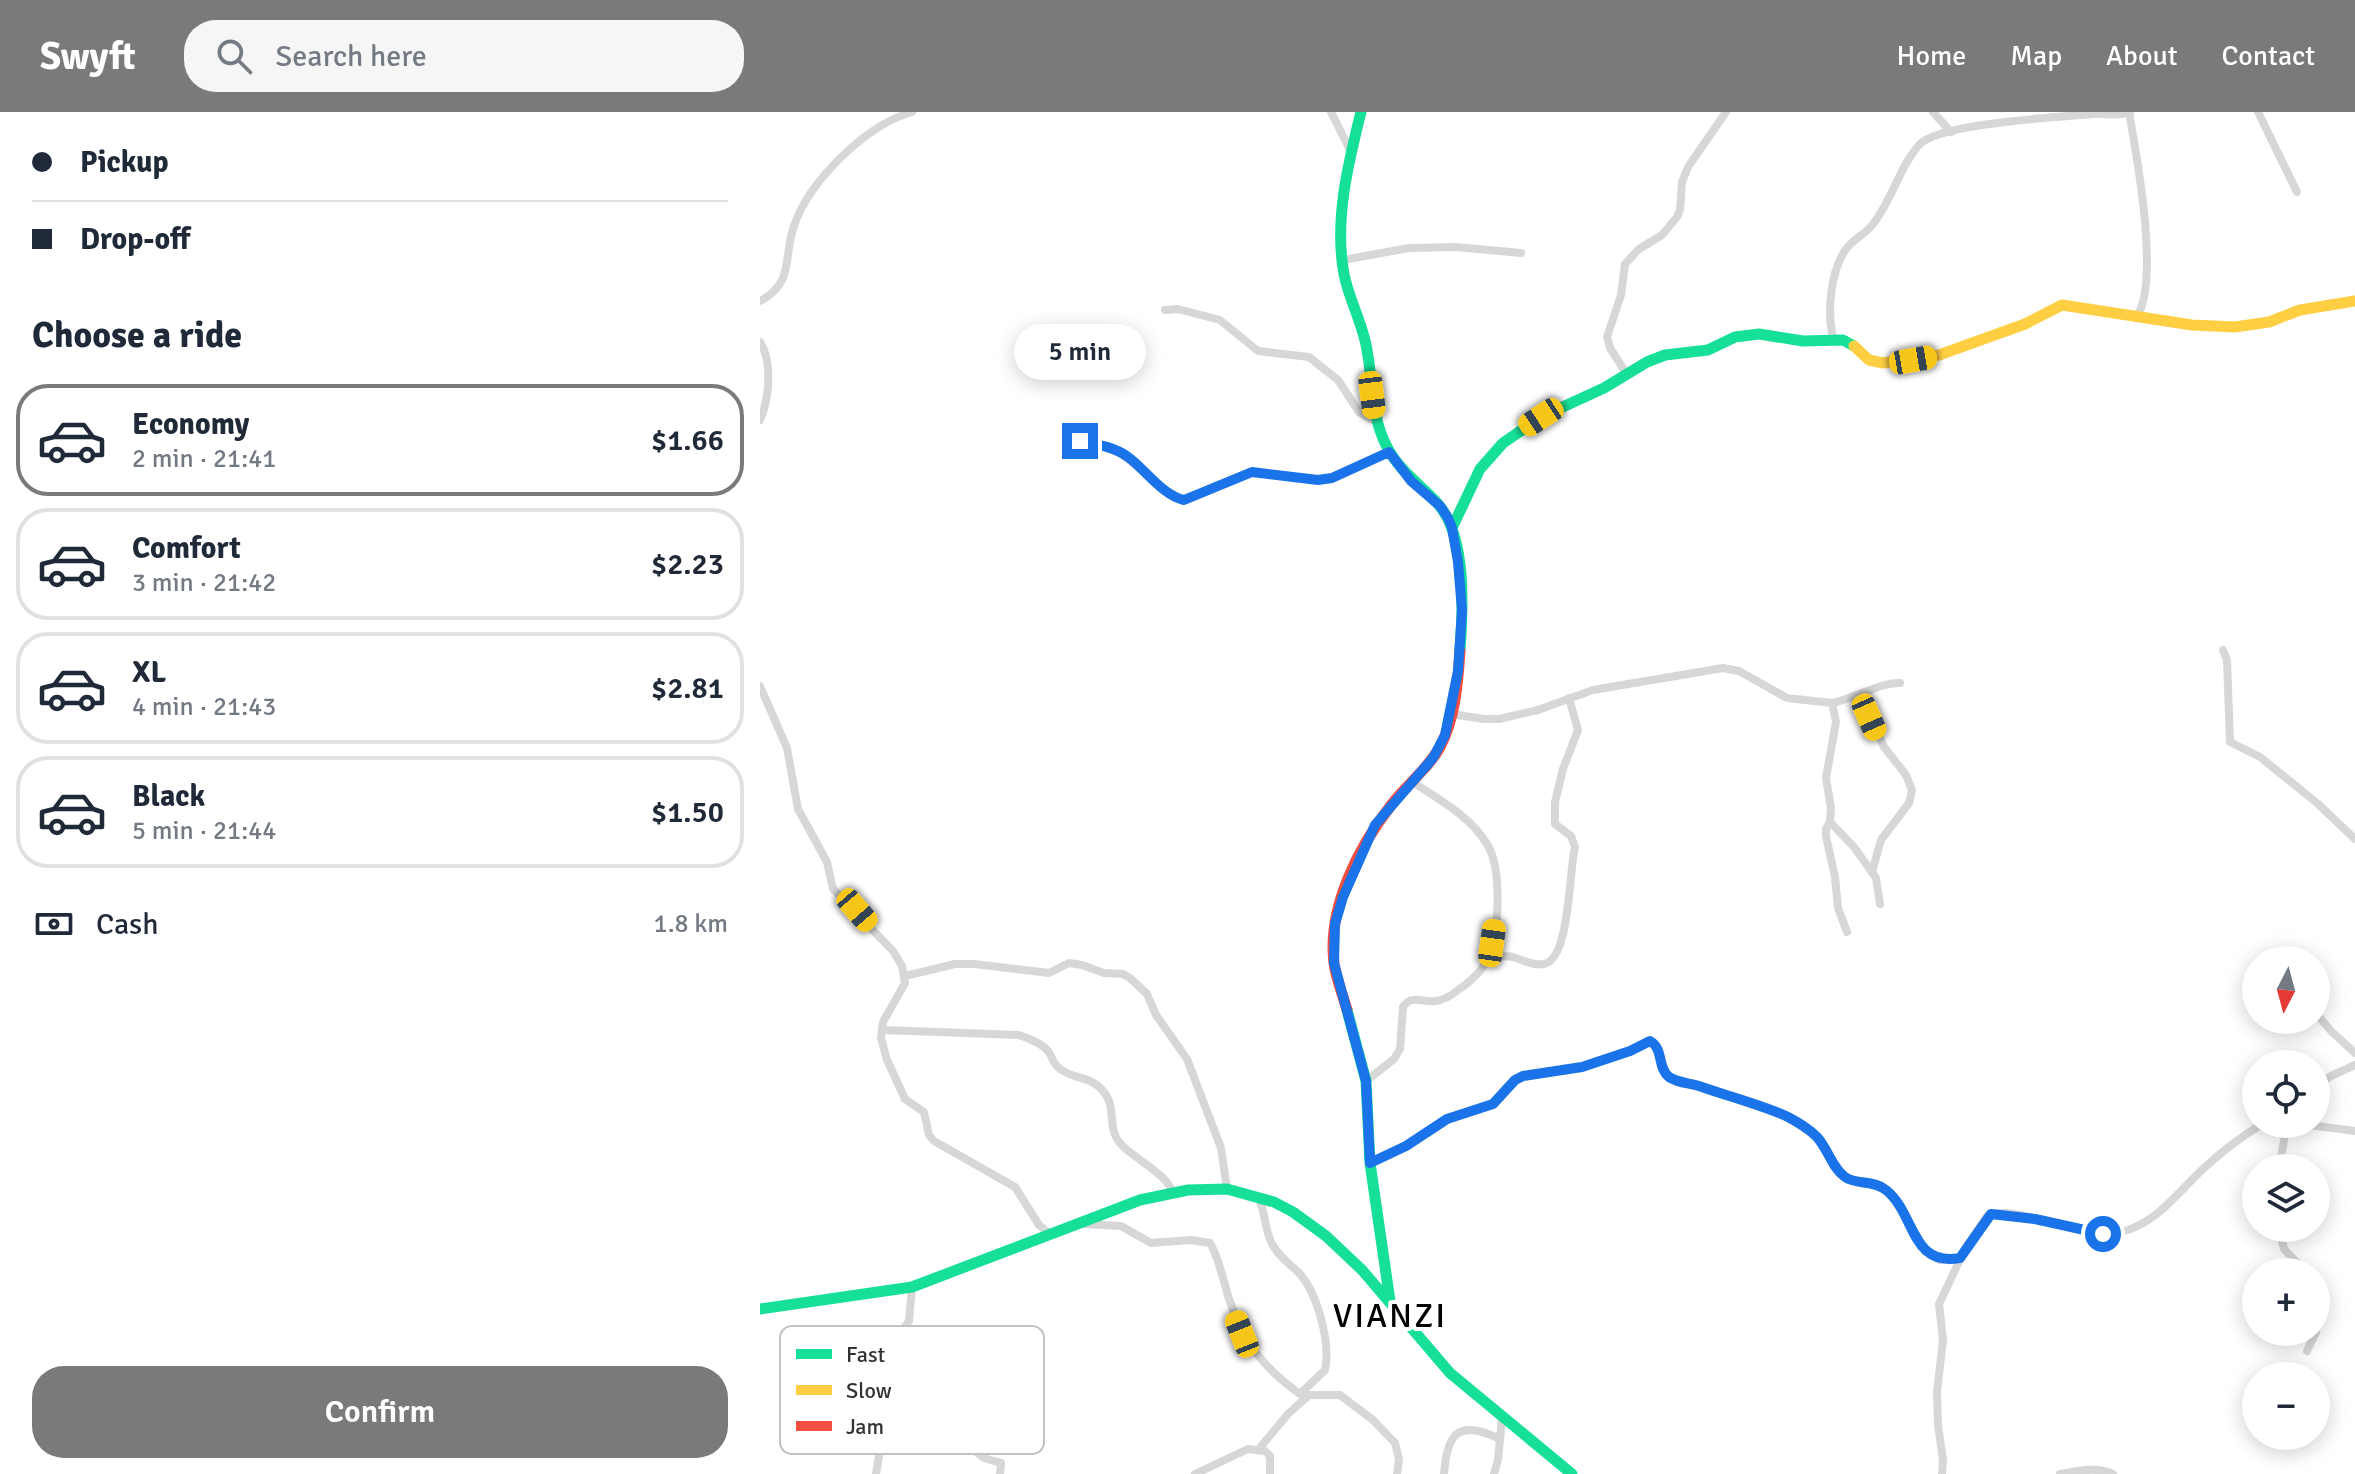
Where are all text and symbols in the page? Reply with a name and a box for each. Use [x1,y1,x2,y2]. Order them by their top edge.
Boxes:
search box [184,20,744,92]
text: Swyft [40,33,136,80]
icon: search [212,34,256,78]
text: Search here [276,38,427,75]
text: Home [1897,39,1966,73]
text: Map [2010,39,2062,73]
text: About [2106,39,2178,73]
text: Contact [2222,39,2315,73]
text: Pickup [80,144,169,181]
text: Drop-off [80,221,190,258]
text: Choose a ride [32,313,242,358]
callout: 5 min [1014,325,1146,381]
text: 5 min [1049,336,1111,368]
car [1887,344,1939,376]
car [1357,370,1387,420]
car [1514,394,1568,440]
icon: car [36,404,108,476]
text: Economy [132,406,249,443]
text: $1.66 [651,422,724,459]
route end [1062,423,1098,459]
text: 2 min · 21:41 [132,443,276,475]
icon: car [36,528,108,600]
text: Comfort [132,530,241,567]
text: $2.23 [651,546,724,583]
text: 3 min · 21:42 [132,567,276,599]
icon: car [36,652,108,724]
text: XL [132,654,166,691]
text: $2.81 [651,670,724,707]
car [1848,690,1890,744]
text: 4 min · 21:43 [132,691,276,723]
icon: car [36,776,108,848]
text: Black [132,778,205,815]
text: $1.50 [651,794,724,831]
text: 5 min · 21:44 [132,815,276,847]
car [832,884,882,936]
icon: cash [32,902,76,946]
text: Cash [96,906,159,943]
text: 1.8 km [654,908,728,940]
car [1477,918,1507,968]
north arrow [2242,946,2330,1034]
map controls [2242,946,2330,1450]
button: locate [2242,1050,2330,1138]
button: layers [2242,1154,2330,1242]
route start [2085,1216,2121,1252]
button: + [2242,1258,2330,1346]
district label: VIANZI [1333,1295,1447,1337]
car [1222,1307,1262,1361]
legend [780,1326,1044,1454]
text: Fast [846,1341,886,1368]
button: − [2242,1362,2330,1450]
button: Confirm [32,1366,728,1458]
text: Slow [846,1377,892,1404]
text: Jam [846,1413,884,1440]

